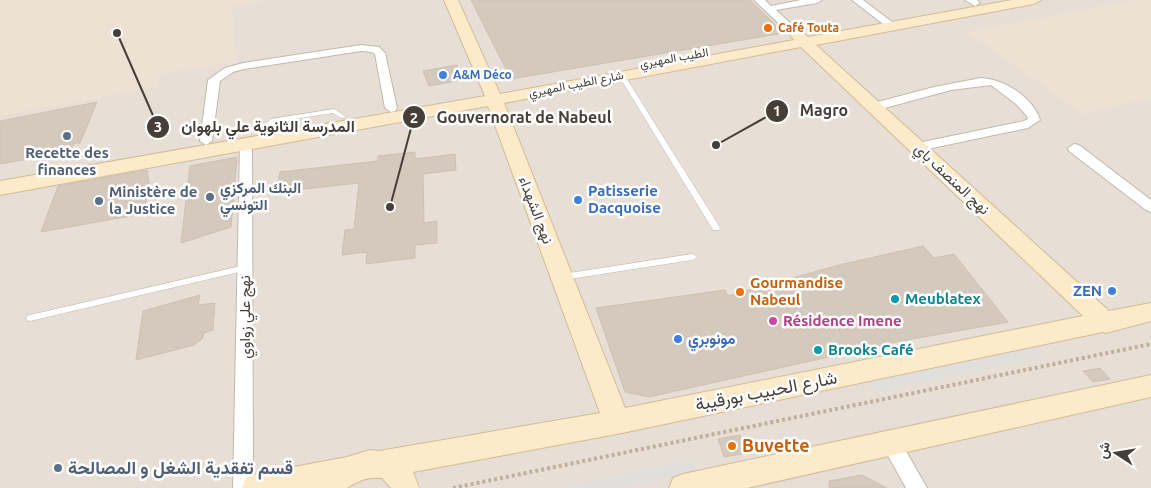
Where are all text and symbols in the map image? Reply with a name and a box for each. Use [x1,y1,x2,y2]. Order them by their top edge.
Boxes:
place label: Café Touta [778,21,839,34]
marker: Café Touta [762,22,774,34]
street label: الطيب المهيري [639,45,710,74]
place label: A&M Déco [453,68,512,81]
street label: شارع الطيب المهيري [527,68,625,103]
marker: A&M Déco [437,69,449,81]
callout: Magro [765,95,858,126]
text: Magro [800,101,848,119]
callout: Gouvernorat de Nabeul [401,102,621,133]
text: 1 [773,102,781,119]
text: Gouvernorat de Nabeul [436,108,612,126]
text: 2 [410,109,418,126]
callout: المدرسة الثانوية علي بلهوان [146,111,364,142]
text: المدرسة الثانوية علي بلهوان [181,117,355,140]
text: 3 [154,118,162,135]
marker: Recette des finances [61,130,73,142]
street label: نهج المنصف باي [908,140,993,221]
place label: Recette des finances [25,144,109,178]
street label: نهج الشهداء [513,174,557,247]
place label: البنك المركزي التونسي [220,179,301,218]
place label: Patisserie Dacquoise [588,182,661,216]
place label: Ministère de la Justice [109,183,197,217]
marker: البنك المركزي التونسي [204,191,216,203]
marker: Patisserie Dacquoise [572,194,584,206]
marker: Ministère de la Justice [93,195,105,207]
place label: Gourmandise Nabeul [750,274,843,308]
street label: نهج علي زواوي [236,275,258,359]
place label: ZEN [1073,282,1102,299]
marker: ZEN [1106,285,1118,297]
marker: Gourmandise Nabeul [734,286,746,298]
place label: Meublatex [905,290,981,307]
marker: Meublatex [889,293,901,305]
place label: Résidence Imene [783,312,902,329]
marker: Résidence Imene [767,315,779,327]
place label: مونوبري [688,330,735,352]
marker: مونوبري [672,333,684,345]
place label: Brooks Café [828,341,914,358]
marker: Brooks Café [812,344,824,356]
street label: شارع الحبيب بورقيبة [693,366,839,417]
north arrow [1091,428,1141,478]
place label: Buvette [742,435,810,455]
marker: Buvette [726,440,738,452]
text: ش [1094,440,1114,460]
place label: قسم تفقدية الشغل و المصالحة [68,457,293,480]
marker: قسم تفقدية الشغل و المصالحة [52,462,64,474]

